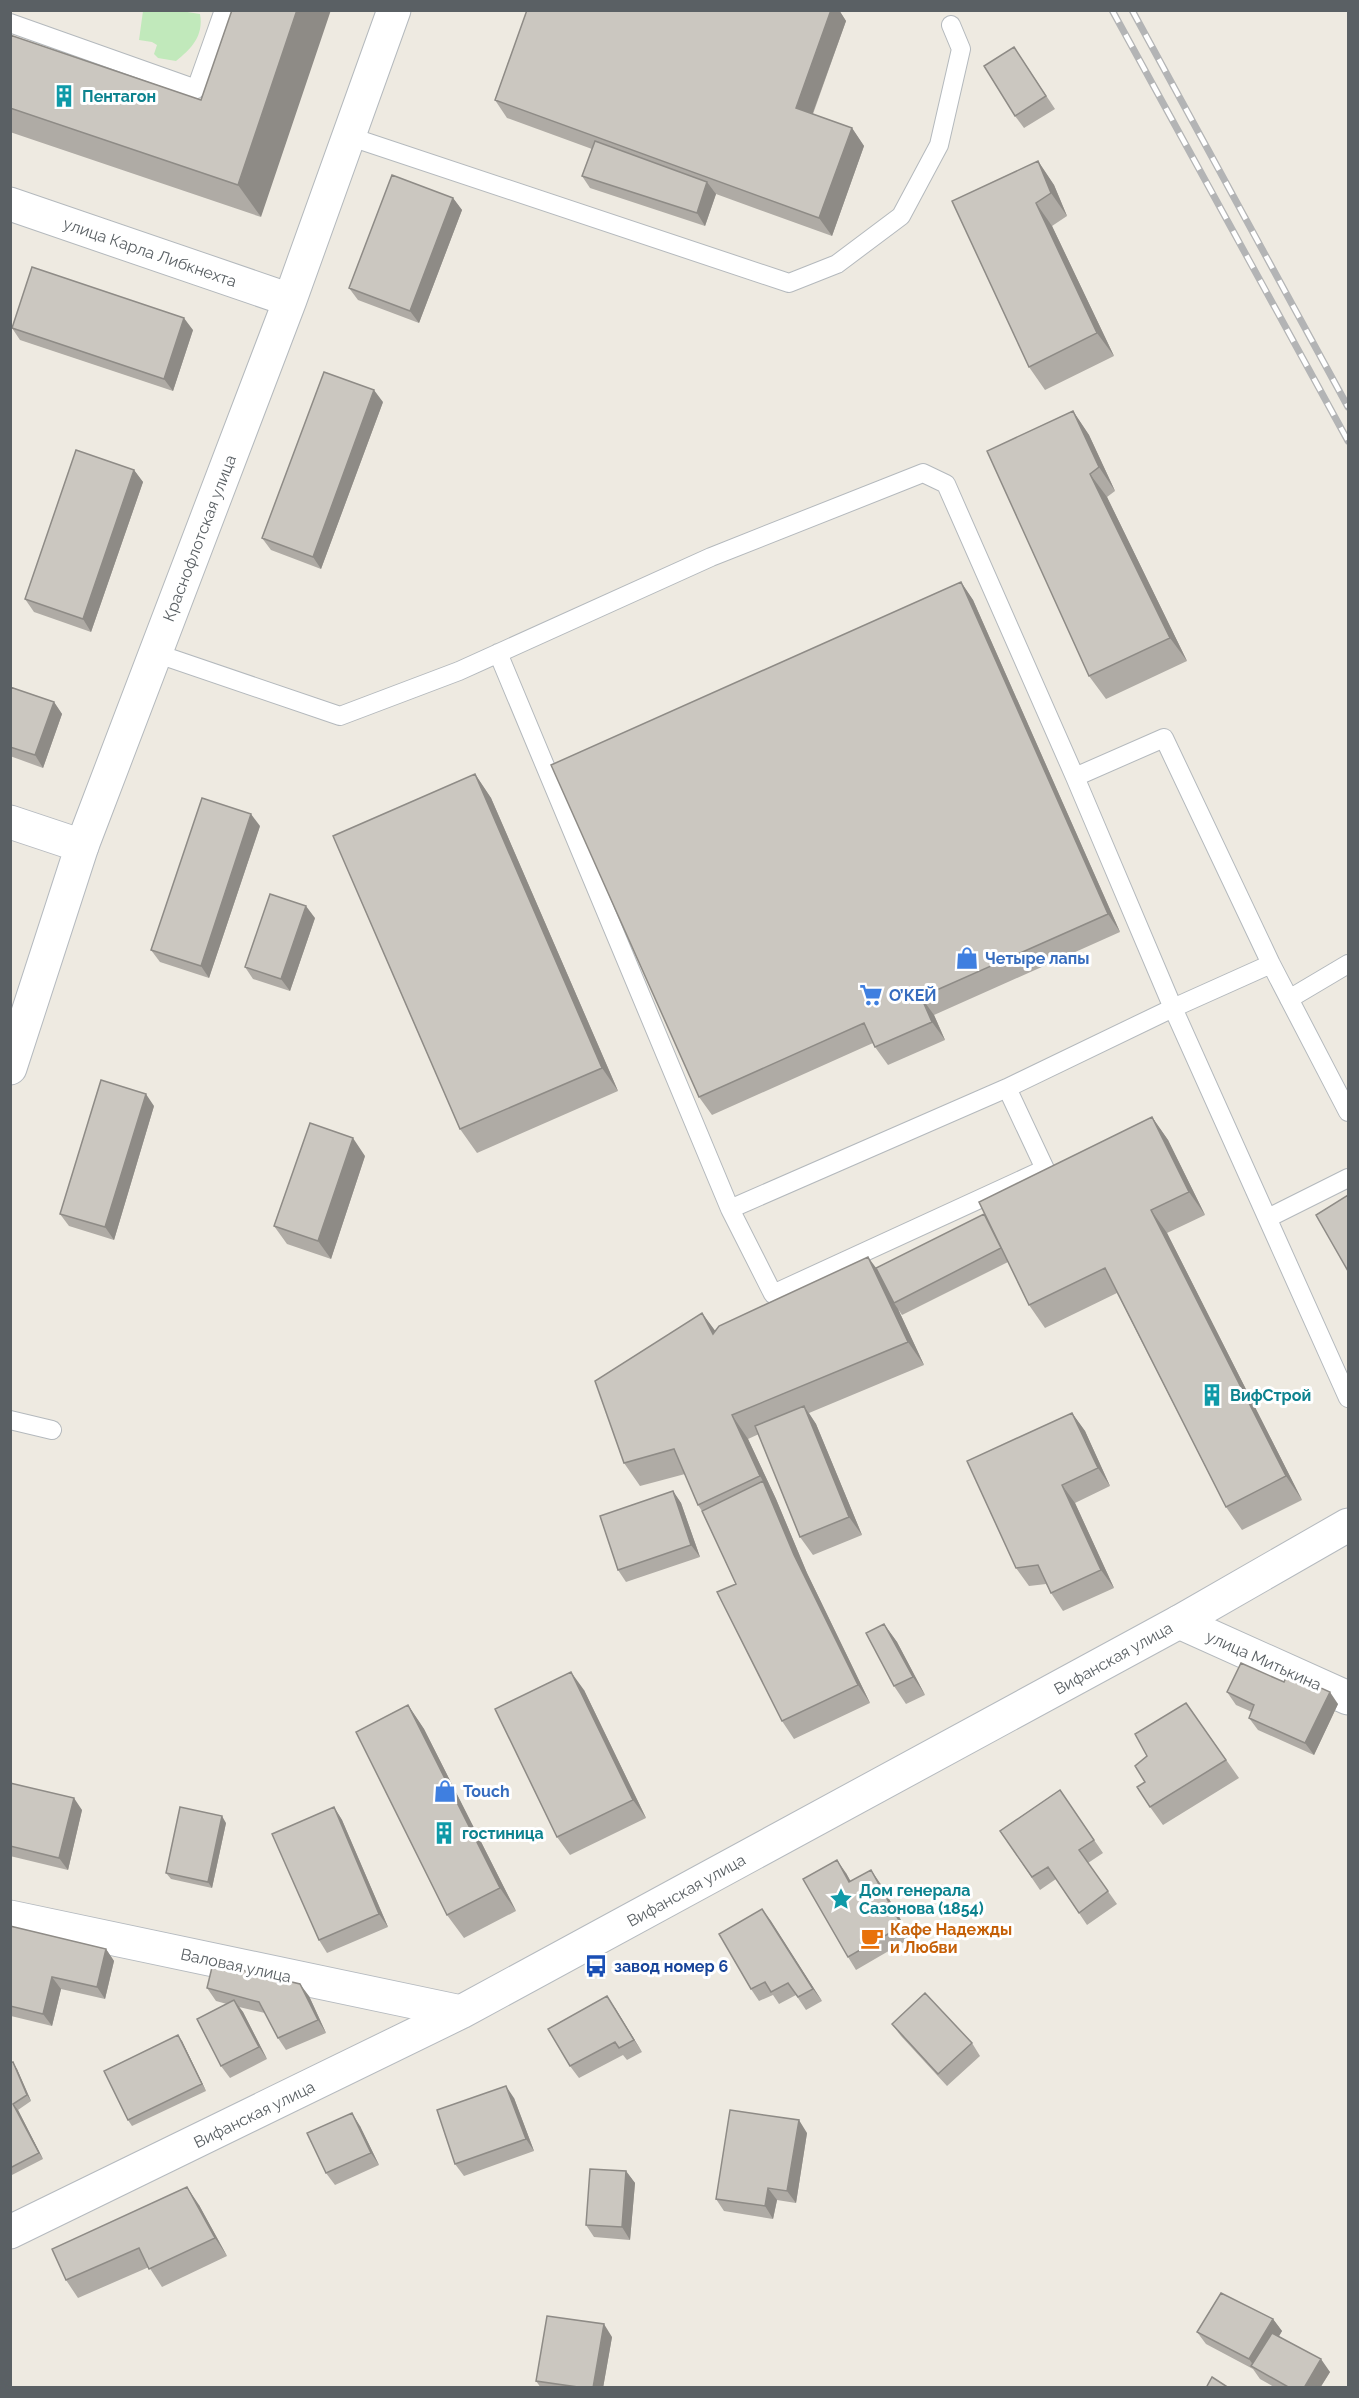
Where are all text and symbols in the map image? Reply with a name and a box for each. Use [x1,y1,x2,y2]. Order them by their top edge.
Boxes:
building icon: Пентагон [51,83,77,109]
place label: Пентагон [82,87,156,106]
street label: улица Карла Либкнехта [61,214,239,291]
street label: Краснофлотская улица [159,452,240,624]
shop icon: Четыре лапы [954,945,980,971]
place label: Четыре лапы [985,949,1089,968]
supermarket icon: О’КЕЙ [858,982,884,1008]
place label: О’КЕЙ [889,986,937,1005]
building icon: ВифСтрой [1199,1382,1225,1408]
place label: ВифСтрой [1230,1386,1311,1405]
street label: Вифанская улица [1051,1618,1176,1699]
street label: улица Митькина [1203,1627,1324,1694]
shop icon: Touch [432,1778,458,1804]
place label: Touch [463,1782,510,1801]
building icon: гостиница [431,1820,457,1846]
place label: гостиница [462,1824,544,1843]
street label: Вифанская улица [624,1850,749,1931]
place label: Дом генерала Сазонова (1854) [859,1881,984,1918]
place icon: Дом генерала Сазонова (1854) [828,1886,854,1912]
place label: Кафе Надежды и Любви [890,1920,1012,1957]
cafe icon: Кафе Надежды и Любви [859,1925,885,1951]
street label: Валовая улица [179,1945,293,1986]
bus stop icon: завод номер 6 [583,1953,609,1979]
place label: завод номер 6 [614,1957,728,1976]
street label: Вифанская улица [191,2077,318,2152]

